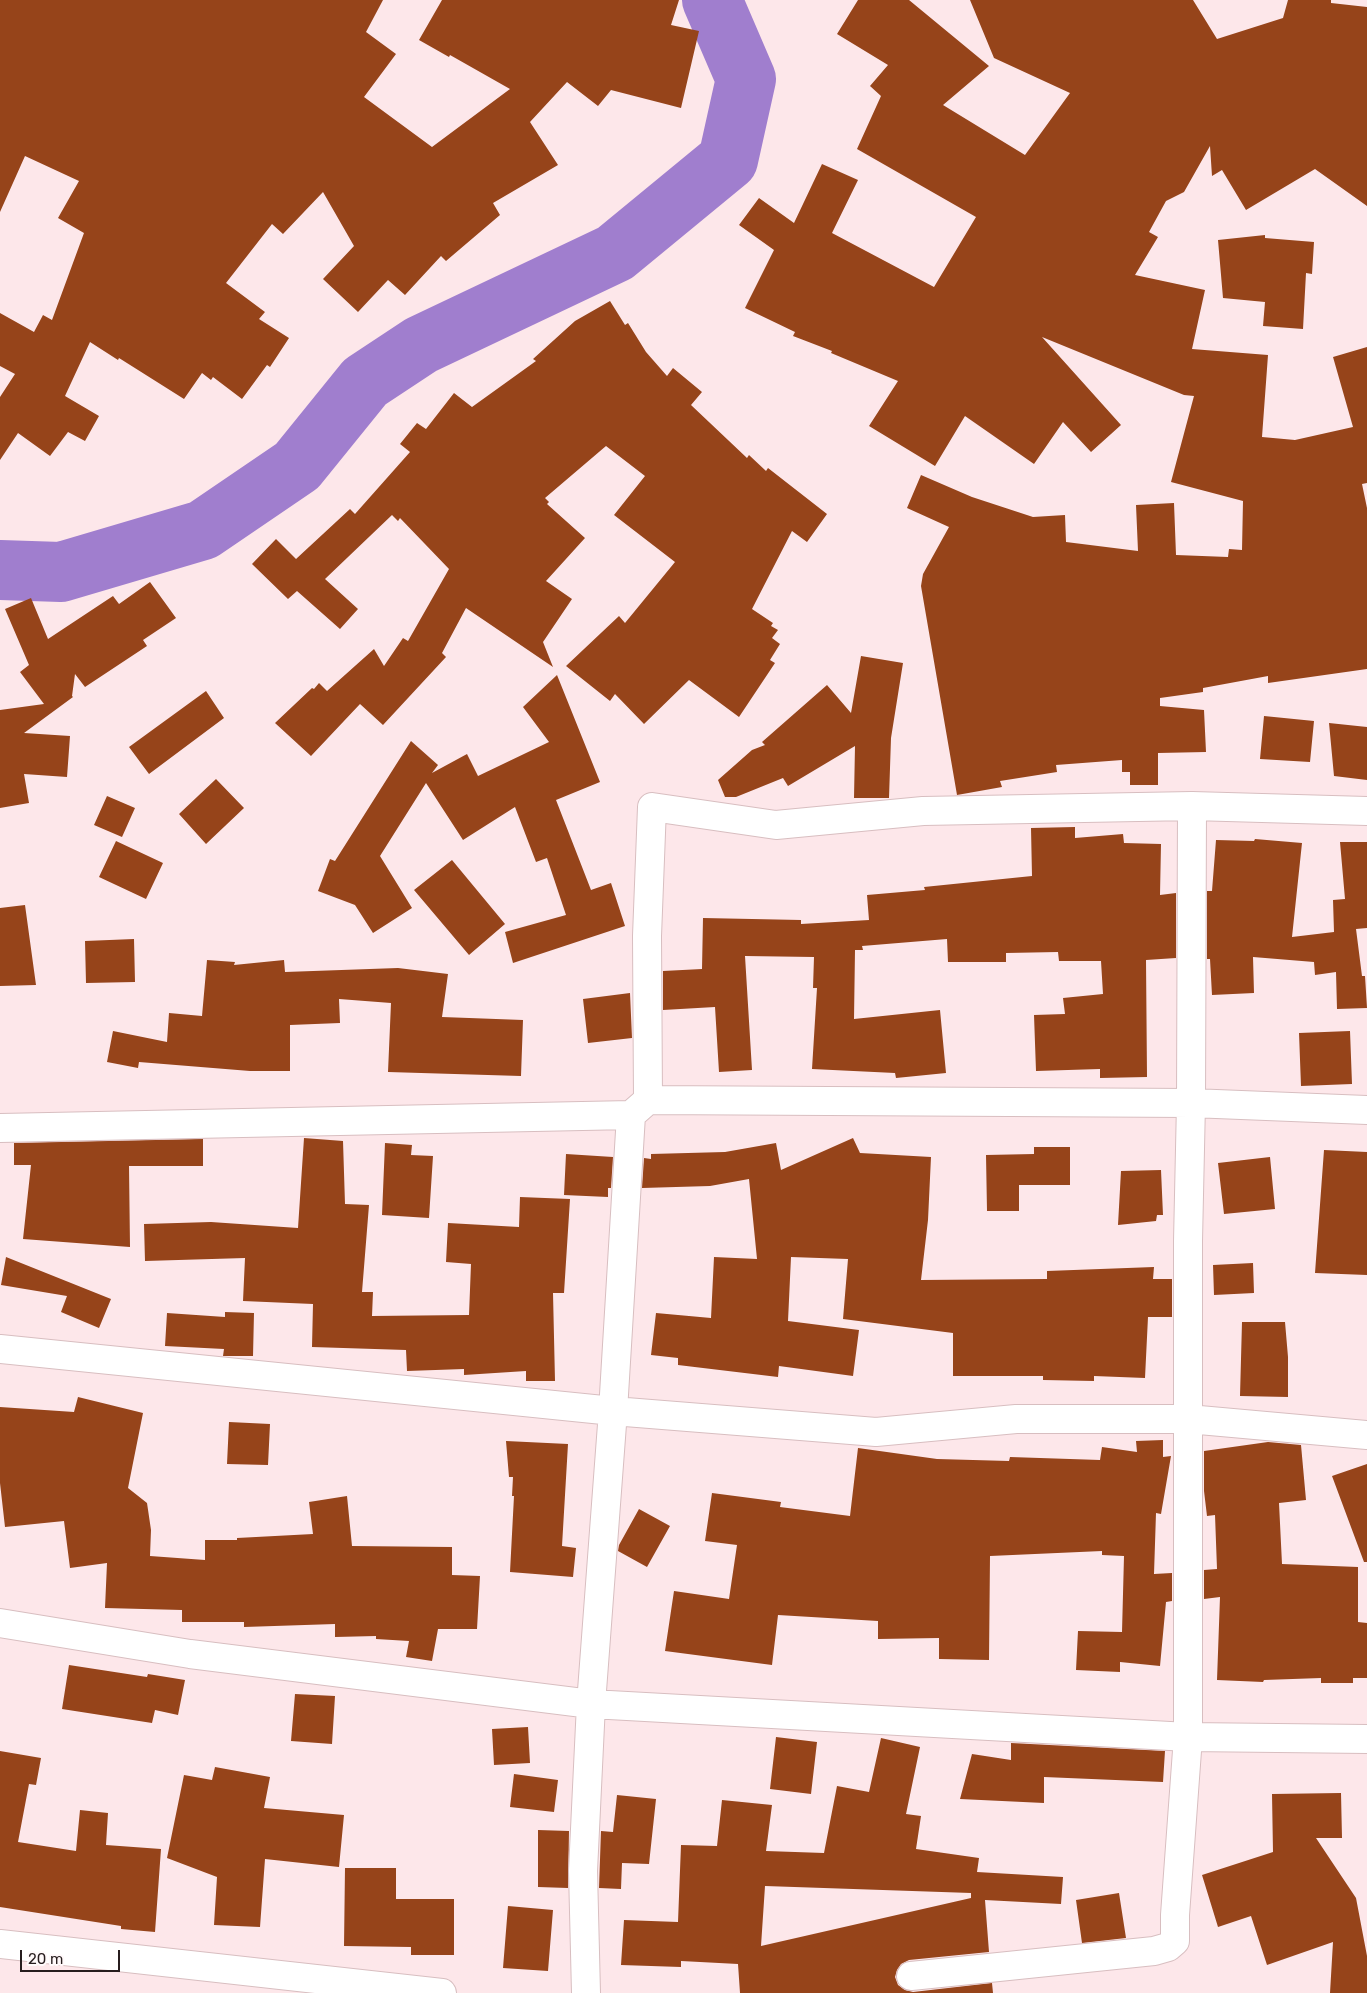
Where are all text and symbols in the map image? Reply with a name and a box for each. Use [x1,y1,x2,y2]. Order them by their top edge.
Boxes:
scale bar [22,1940,122,1972]
text: 20 m [28,1950,63,1968]

